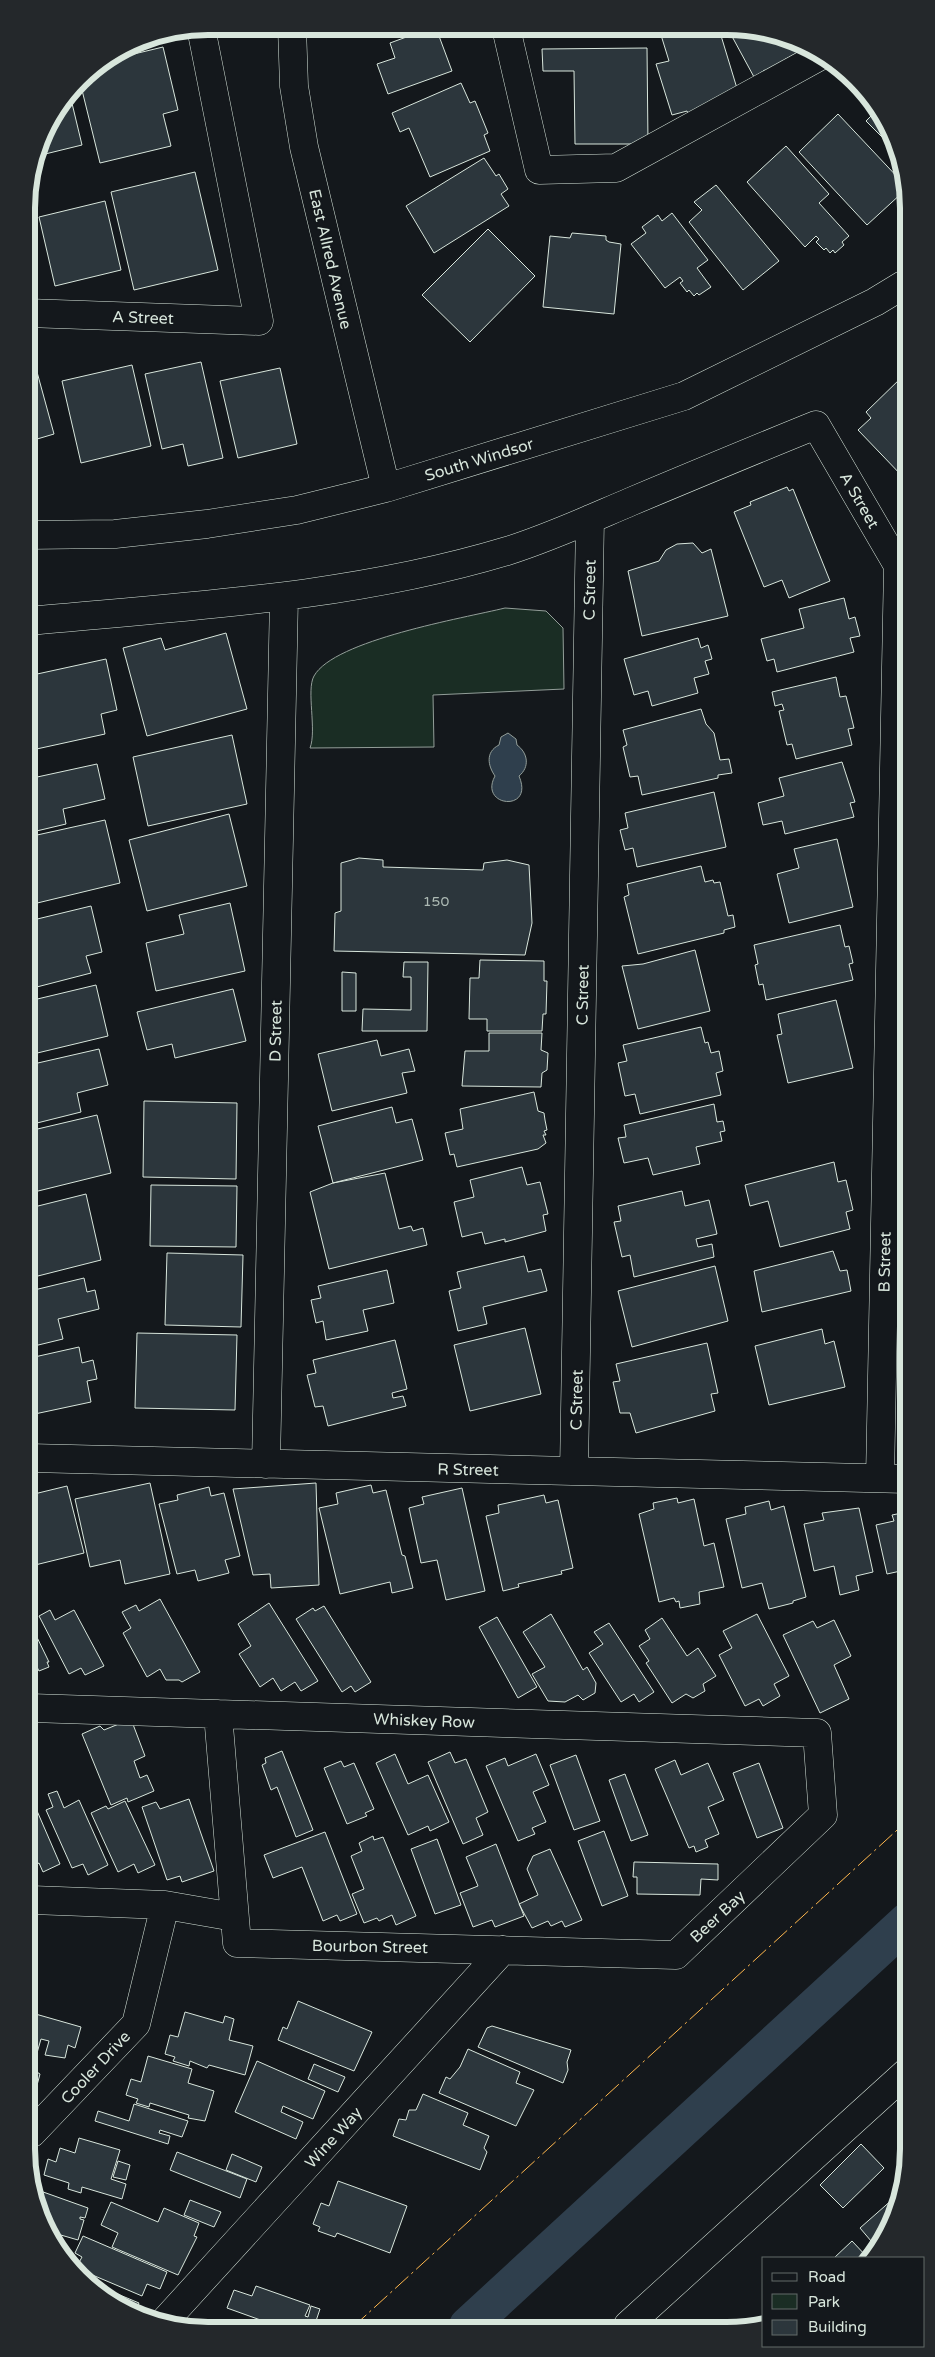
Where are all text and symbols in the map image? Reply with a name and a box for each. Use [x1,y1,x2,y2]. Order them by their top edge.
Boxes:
street label: East Allred Avenue [304,187,356,331]
street label: A Street [112,307,174,329]
street label: South Windsor [422,434,537,486]
street label: A Street [835,469,883,532]
street label: C Street [579,559,601,621]
house number: 150 [423,893,449,910]
street label: C Street [572,964,594,1026]
street label: D Street [265,1000,287,1062]
street label: B Street [874,1231,896,1293]
street label: C Street [566,1369,588,1431]
street label: R Street [437,1459,499,1481]
street label: Whiskey Row [373,1709,475,1733]
street label: Beer Bay [686,1886,750,1947]
street label: Bourbon Street [312,1936,428,1958]
street label: Cooler Drive [57,2027,135,2109]
street label: Wine Way [301,2102,367,2173]
legend [762,2257,925,2347]
text: Road [808,2268,846,2286]
text: Park [808,2293,840,2311]
text: Building [808,2318,867,2336]

